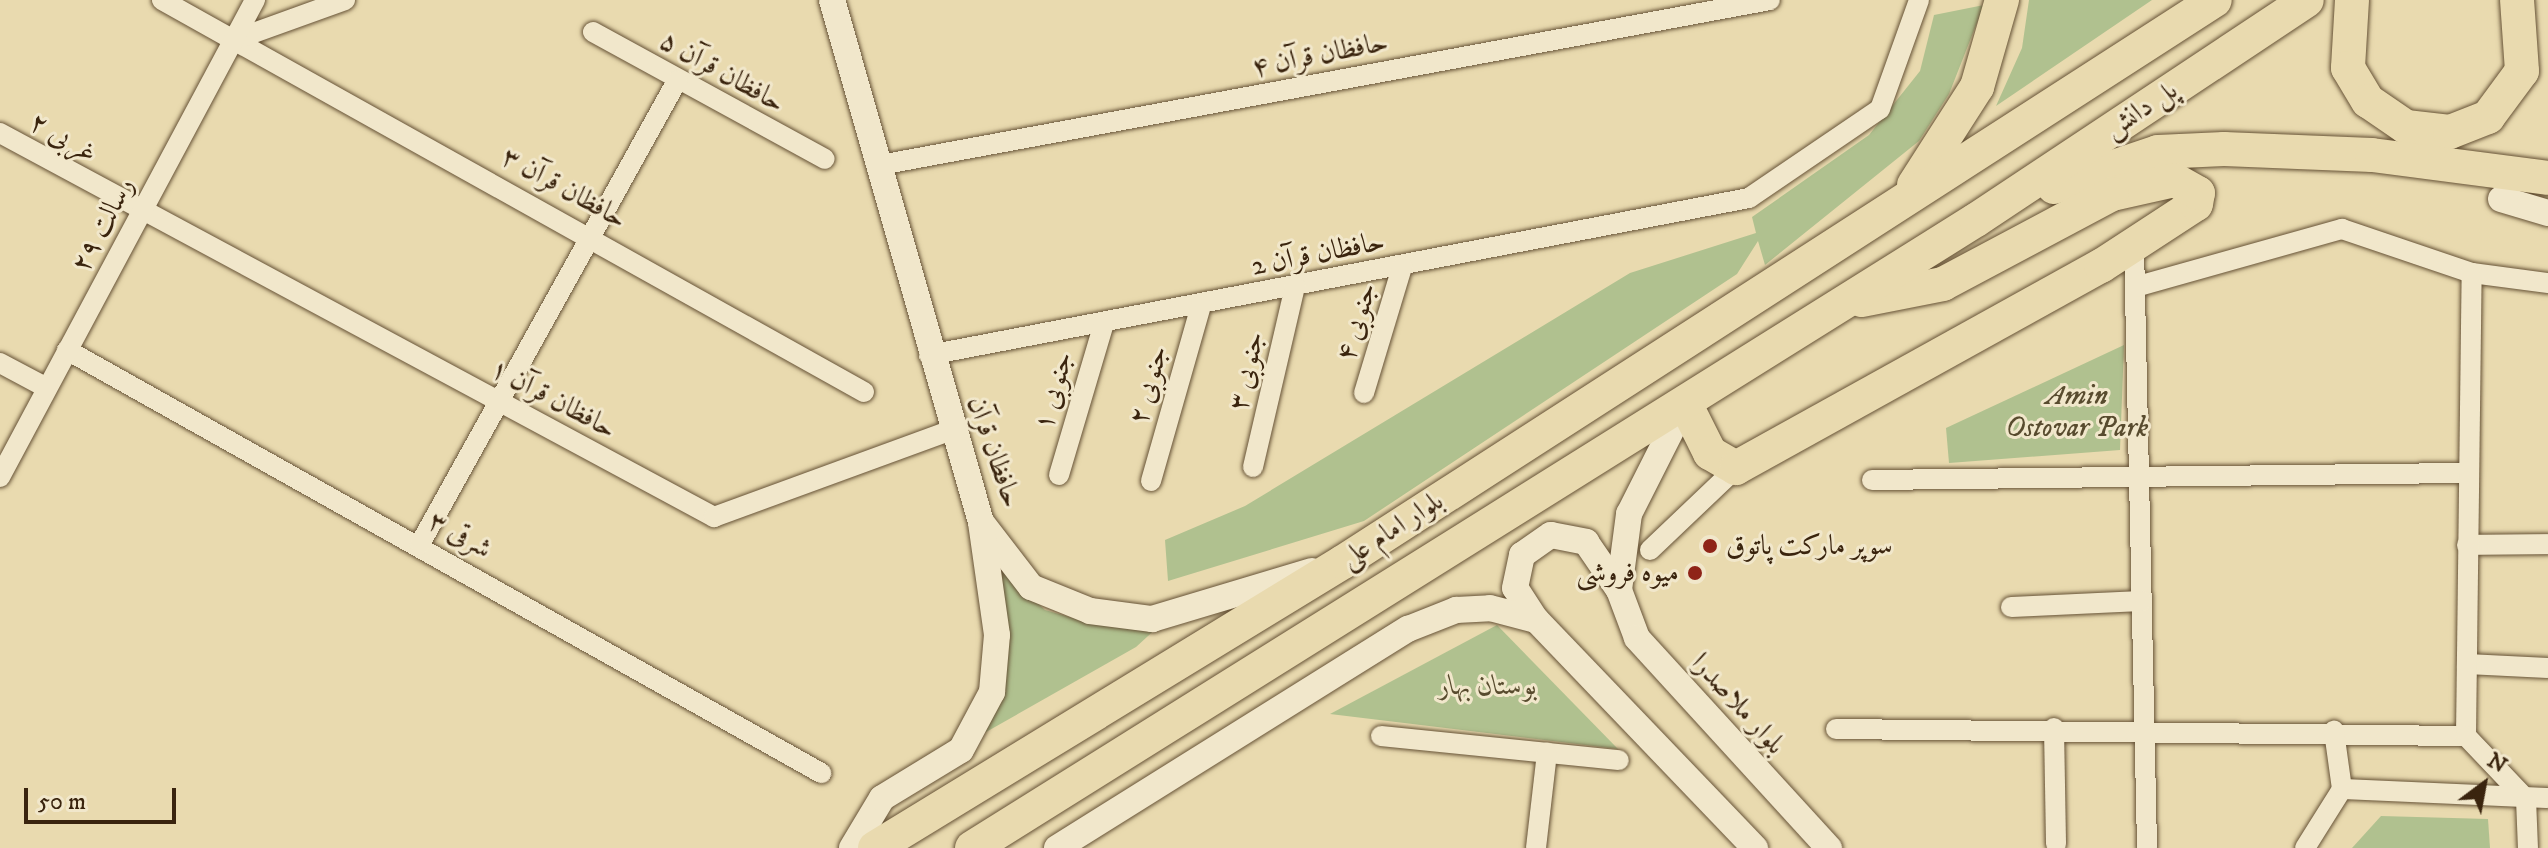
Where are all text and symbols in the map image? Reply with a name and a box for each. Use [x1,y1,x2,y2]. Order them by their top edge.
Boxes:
street label: حافظان قرآن ۵ [654,24,790,120]
street label: حافظان قرآن ۴ [1249,25,1391,85]
street label: پل دانش [2098,73,2184,147]
street label: ۲ غربی [23,105,103,171]
street label: حافظان قرآن ۳ [496,140,632,236]
street label: رسالت ۲۹ [64,172,142,278]
street label: حافظان قرآن 2 [1248,225,1388,283]
street label: جنوبی ۴ [1329,279,1385,365]
street label: جنوبی ۳ [1222,328,1272,414]
street label: جنوبی ۲ [1122,342,1176,428]
street label: جنوبی ۱ [1027,348,1081,434]
street label: حافظان قرآن ۱ [484,352,622,446]
park label: Amin Ostovar Park [2006,379,2148,445]
street label: حافظان قرآن [959,392,1029,512]
street label: بلوار امام علی [1334,484,1450,576]
street label: ۳ شرقی [422,504,498,566]
place label: سوپر مارکت پاتوق [1726,529,1893,563]
marker: سوپر مارکت پاتوق [1701,537,1719,555]
place label: میوه فروشی [1576,556,1679,590]
marker: میوه فروشی [1686,564,1704,582]
street label: بلوار ملاصدرا [1684,646,1792,762]
park label: بوستان بهار [1439,669,1537,703]
north arrow [2444,744,2524,824]
text: N [2482,747,2512,779]
scale bar [28,772,180,822]
text: 50 m [38,787,86,817]

